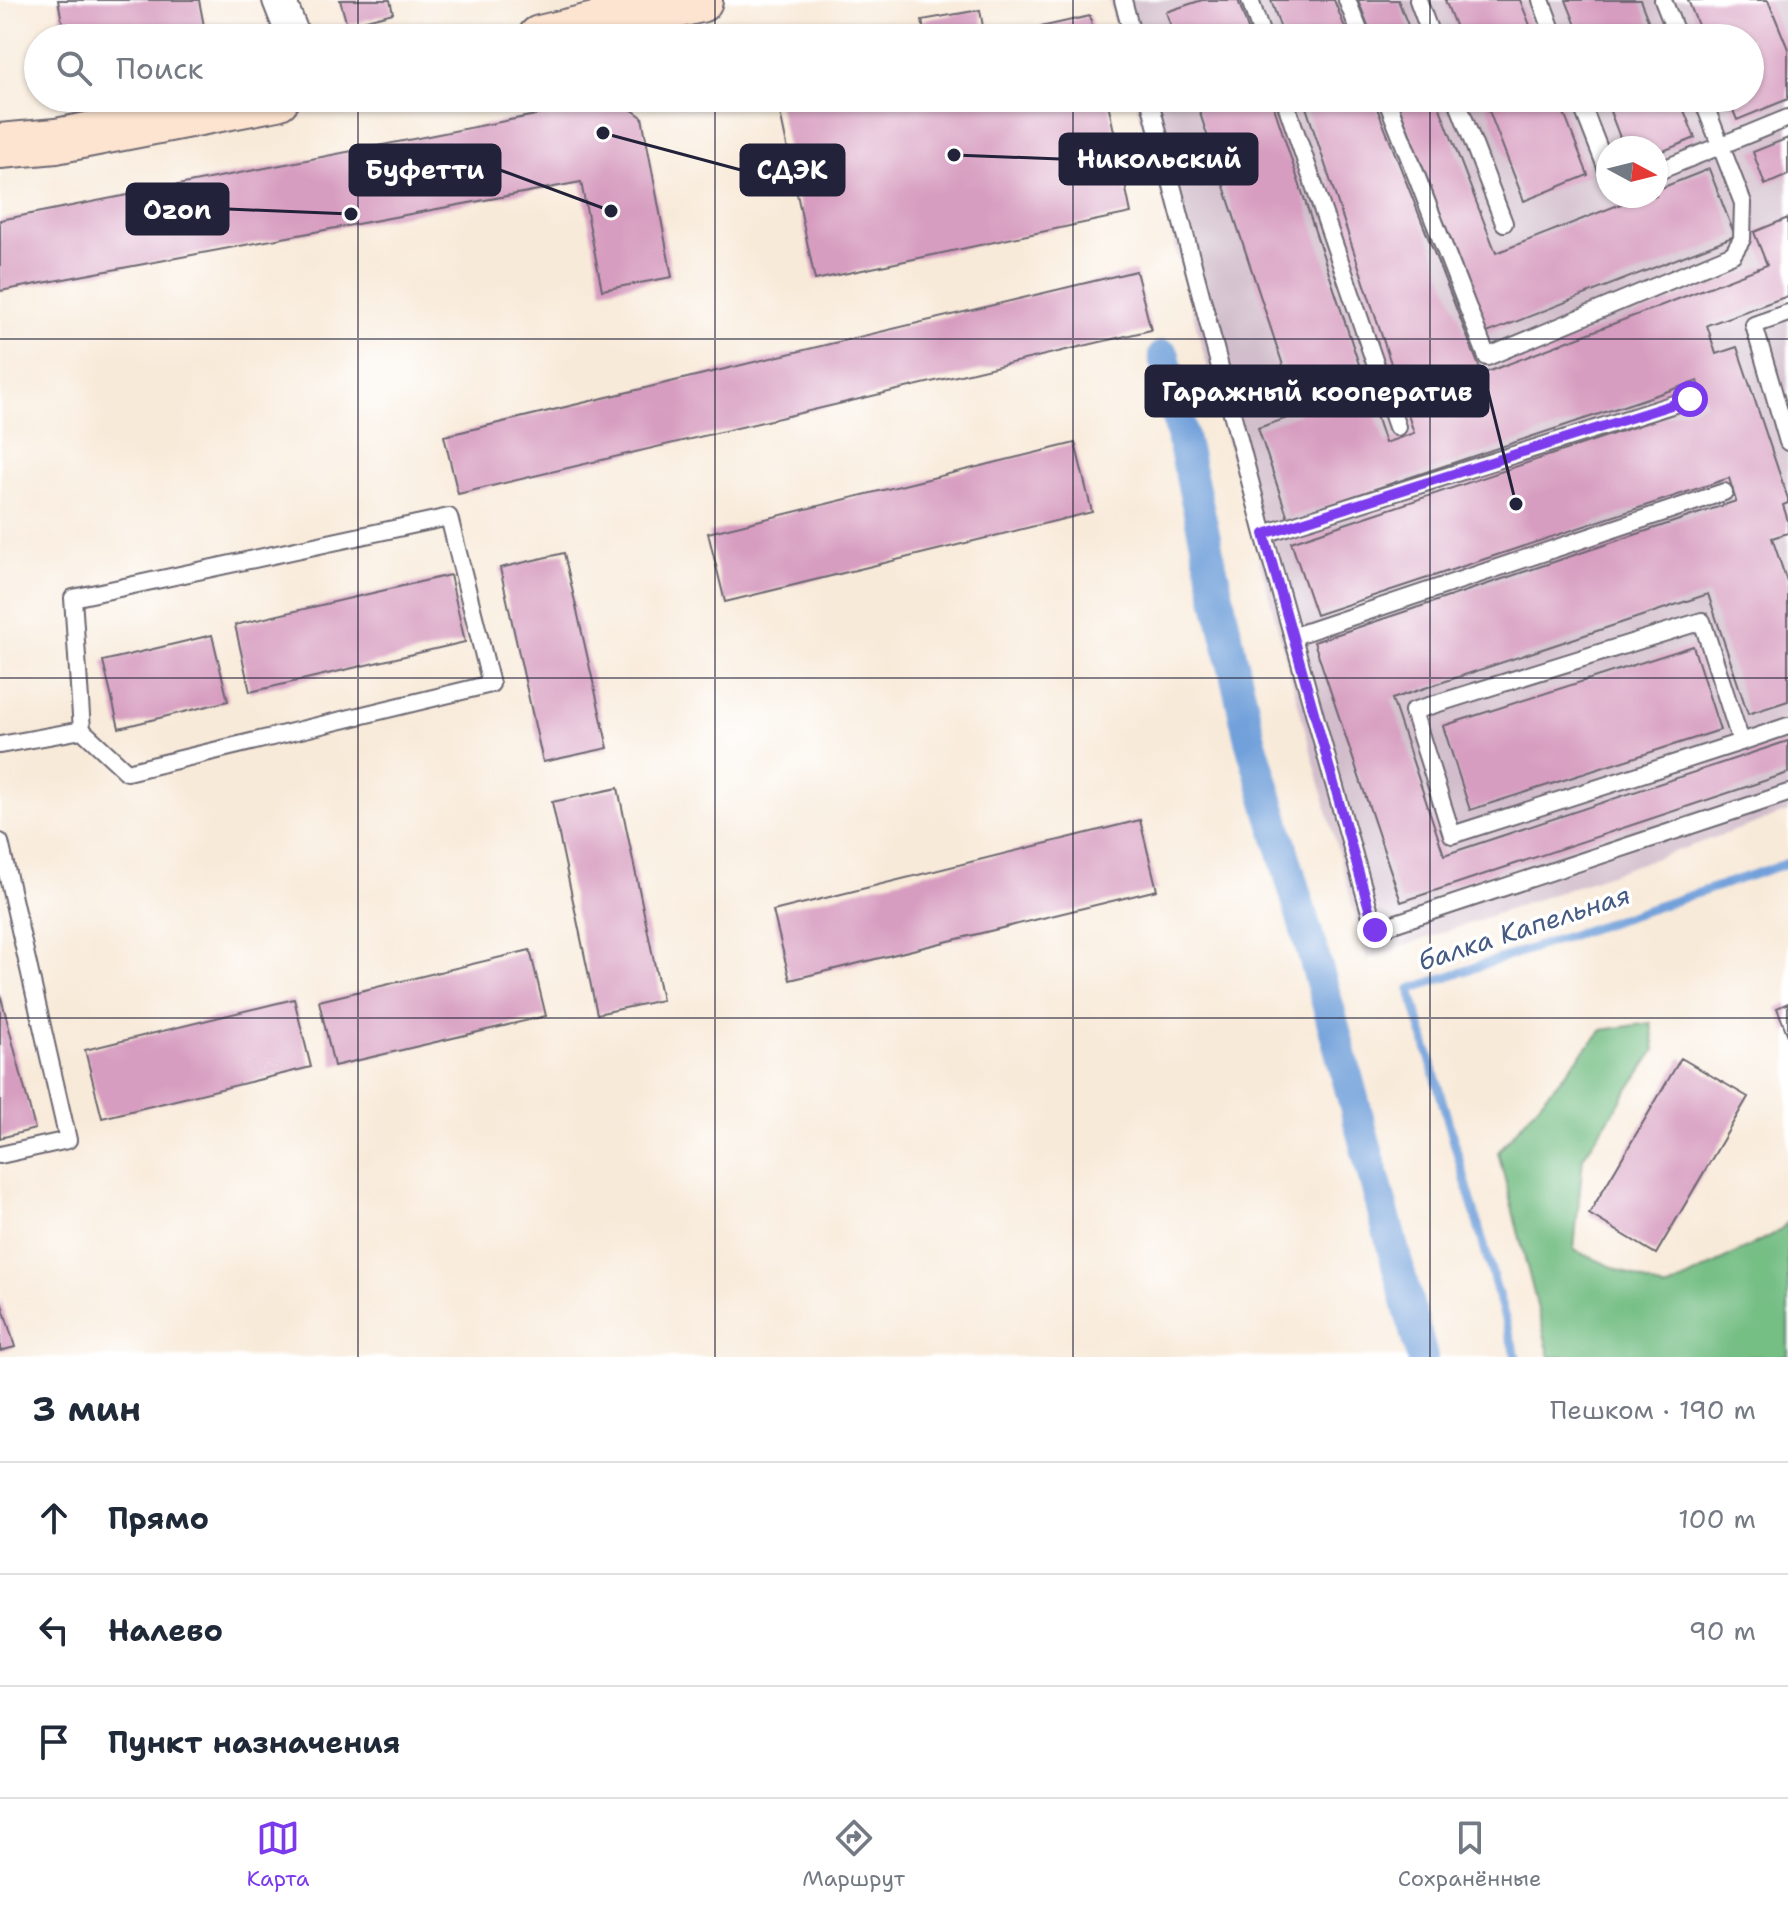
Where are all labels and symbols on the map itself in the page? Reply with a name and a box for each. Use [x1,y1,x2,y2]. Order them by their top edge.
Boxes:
callout: Никольский [1060,134,1257,184]
north arrow [1596,136,1668,208]
text: Никольский [1077,141,1241,176]
callout: Буфетти [350,145,500,195]
callout: СДЭК [741,145,844,195]
text: Буфетти [366,152,484,187]
text: СДЭК [757,152,828,187]
callout: Ozon [127,184,228,234]
text: Ozon [143,192,211,227]
callout: Гаражный кооператив [1146,366,1488,416]
text: Гаражный кооператив [1162,374,1472,409]
route start [1672,381,1708,417]
water label: балка Капельная [1413,877,1634,978]
route end [1357,912,1393,948]

